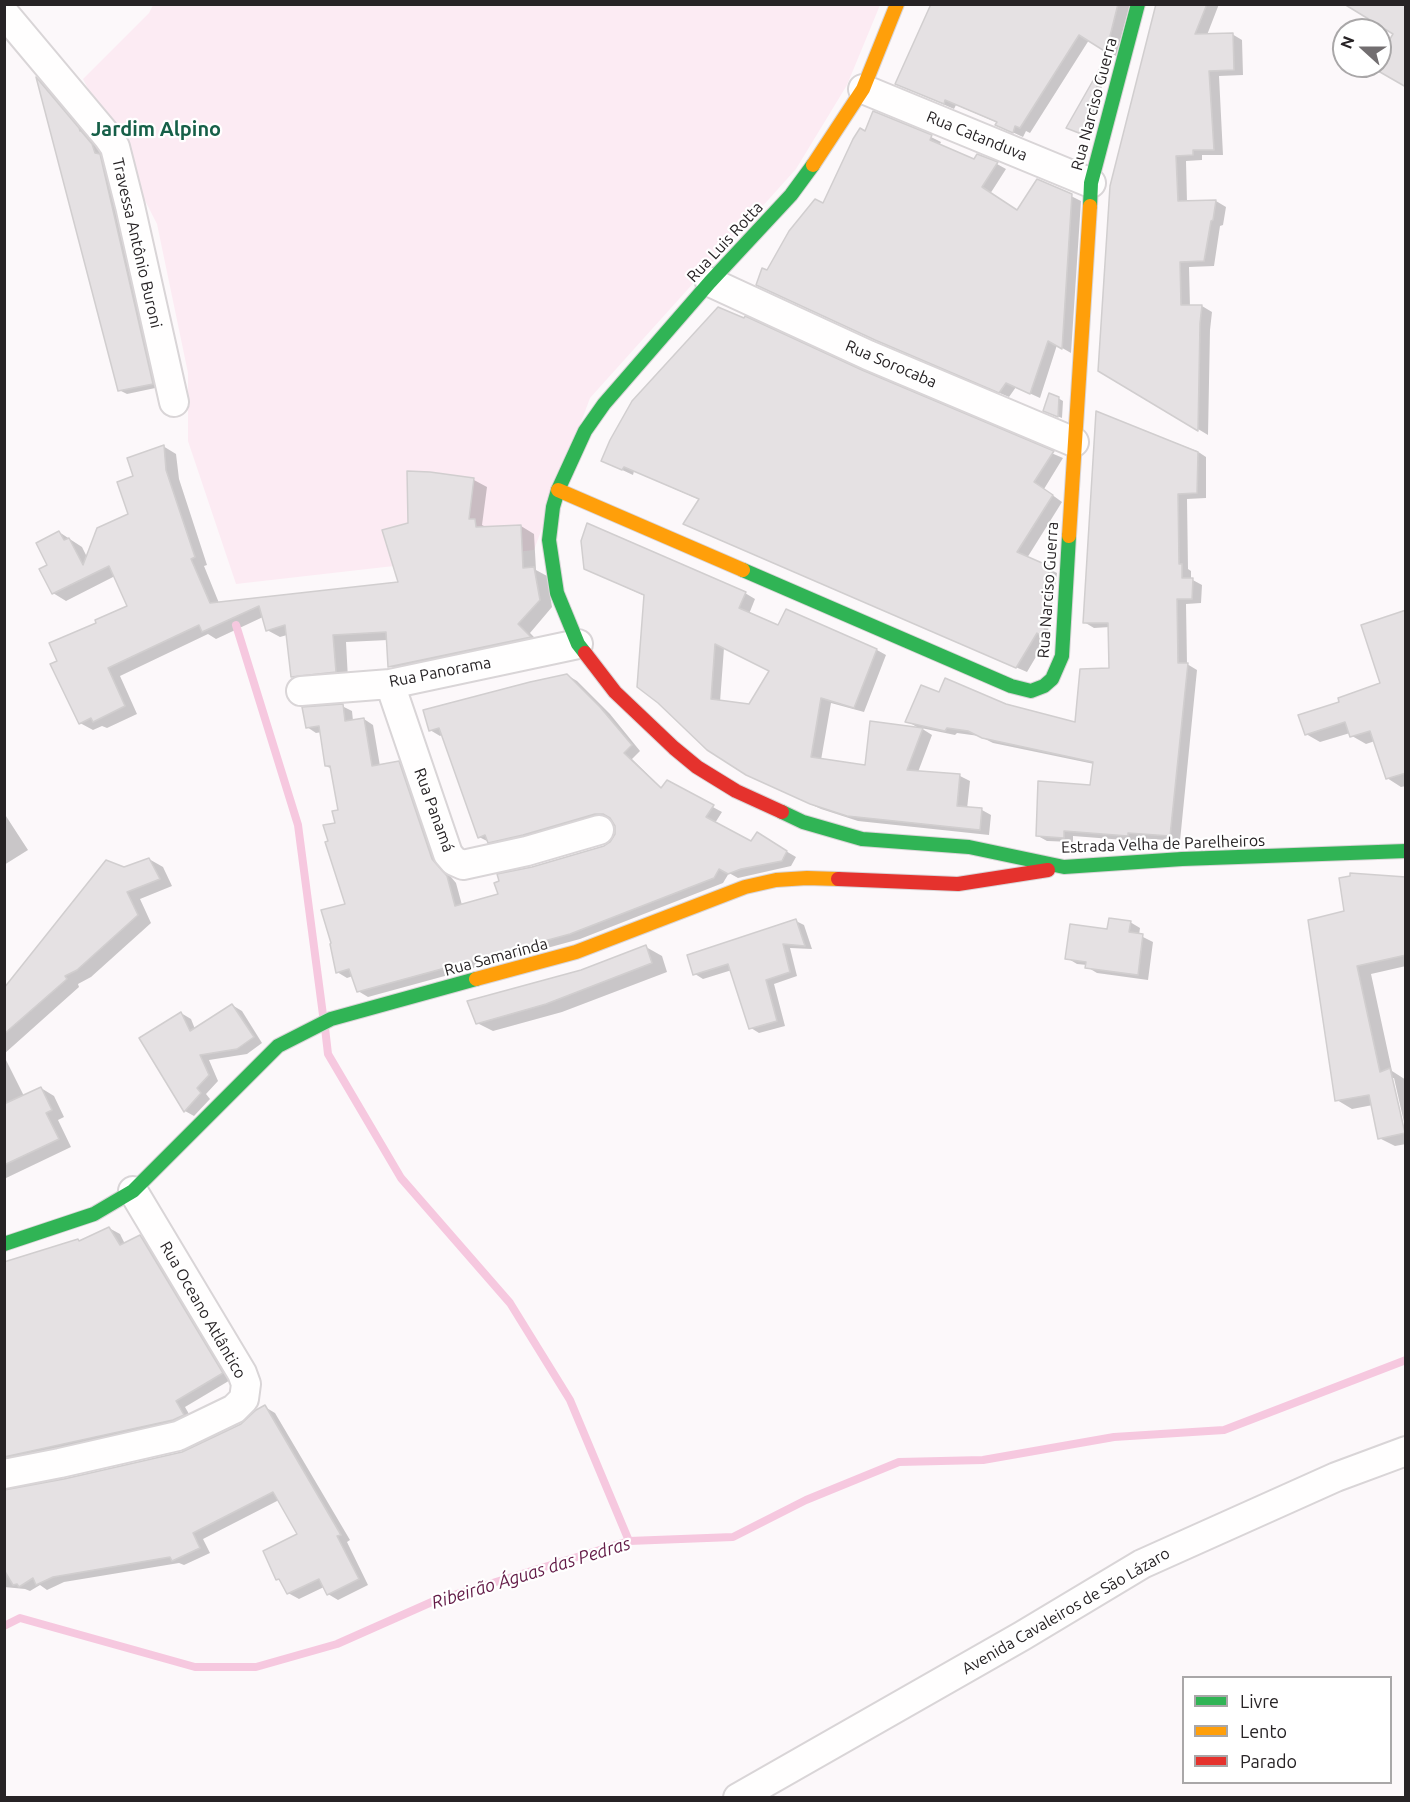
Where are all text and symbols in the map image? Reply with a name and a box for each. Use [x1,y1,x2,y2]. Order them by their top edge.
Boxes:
north arrow [1332,18,1392,78]
text: N [1337,33,1358,51]
street label: Rua Narciso Guerra [1067,35,1121,173]
street label: Rua Catanduva [924,107,1030,165]
district label: Jardim Alpino [91,117,221,141]
street label: Travessa Antônio Buroni [108,156,166,330]
street label: Rua Luis Rotta [683,198,767,286]
street label: Rua Sorocaba [842,336,940,392]
street label: Rua Narciso Guerra [1034,521,1062,659]
street label: Rua Panorama [387,653,493,691]
street label: Rua Panamá [410,765,458,855]
street label: Estrada Velha de Parelheiros [1061,831,1265,857]
street label: Rua Samarinda [442,934,550,980]
street label: Rua Oceano Atlântico [156,1238,250,1382]
water label: Ribeirão Águas das Pedras [429,1532,633,1614]
street label: Avenida Cavaleiros de São Lázaro [959,1543,1173,1679]
legend [1182,1676,1392,1784]
text: Livre [1240,1691,1279,1711]
text: Lento [1240,1721,1287,1741]
text: Parado [1240,1751,1297,1771]

